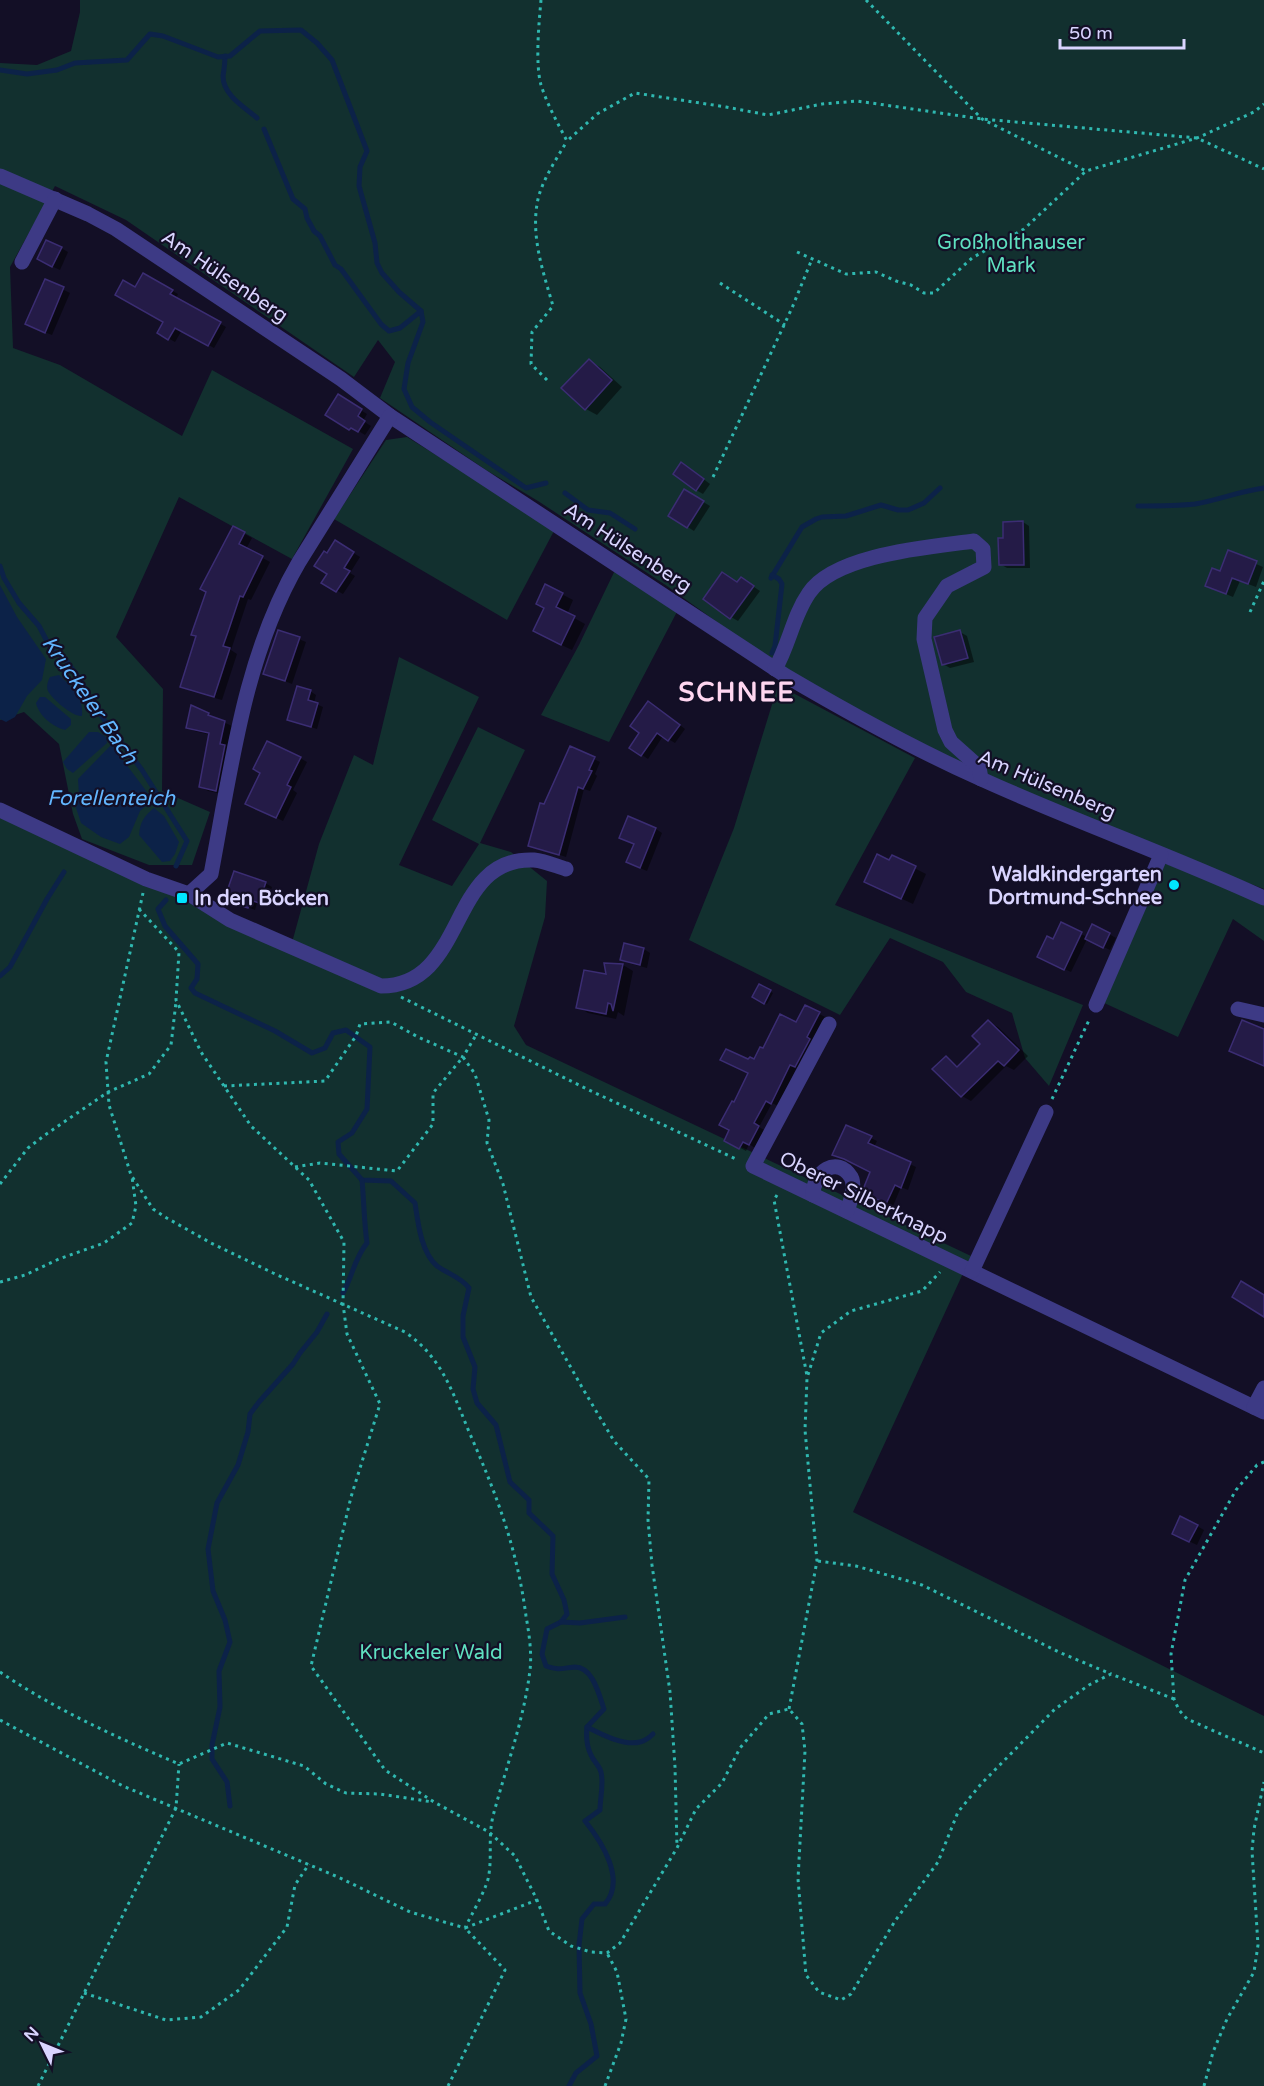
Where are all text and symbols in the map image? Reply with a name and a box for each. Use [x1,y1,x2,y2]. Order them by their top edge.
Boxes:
scale bar [1060,12,1184,50]
text: 50 m [1069,22,1113,44]
street label: Am Hülsenberg [157,226,292,328]
park label: Großholthauser Mark [937,231,1085,278]
street label: Am Hülsenberg [559,498,696,598]
water label: Kruckeler Bach [36,632,144,770]
district label: SCHNEE [679,677,795,708]
street label: Am Hülsenberg [974,745,1119,825]
water label: Forellenteich [47,786,176,811]
place label: Waldkindergarten Dortmund-Schnee [988,863,1162,910]
marker: Waldkindergarten Dortmund-Schnee [1167,878,1181,892]
place label: In den Böcken [194,887,329,911]
marker: In den Böcken [175,891,189,905]
street label: Oberer Silberknapp [775,1147,952,1249]
park label: Kruckeler Wald [359,1641,503,1665]
north arrow [12,2014,72,2074]
text: N [20,2023,43,2046]

